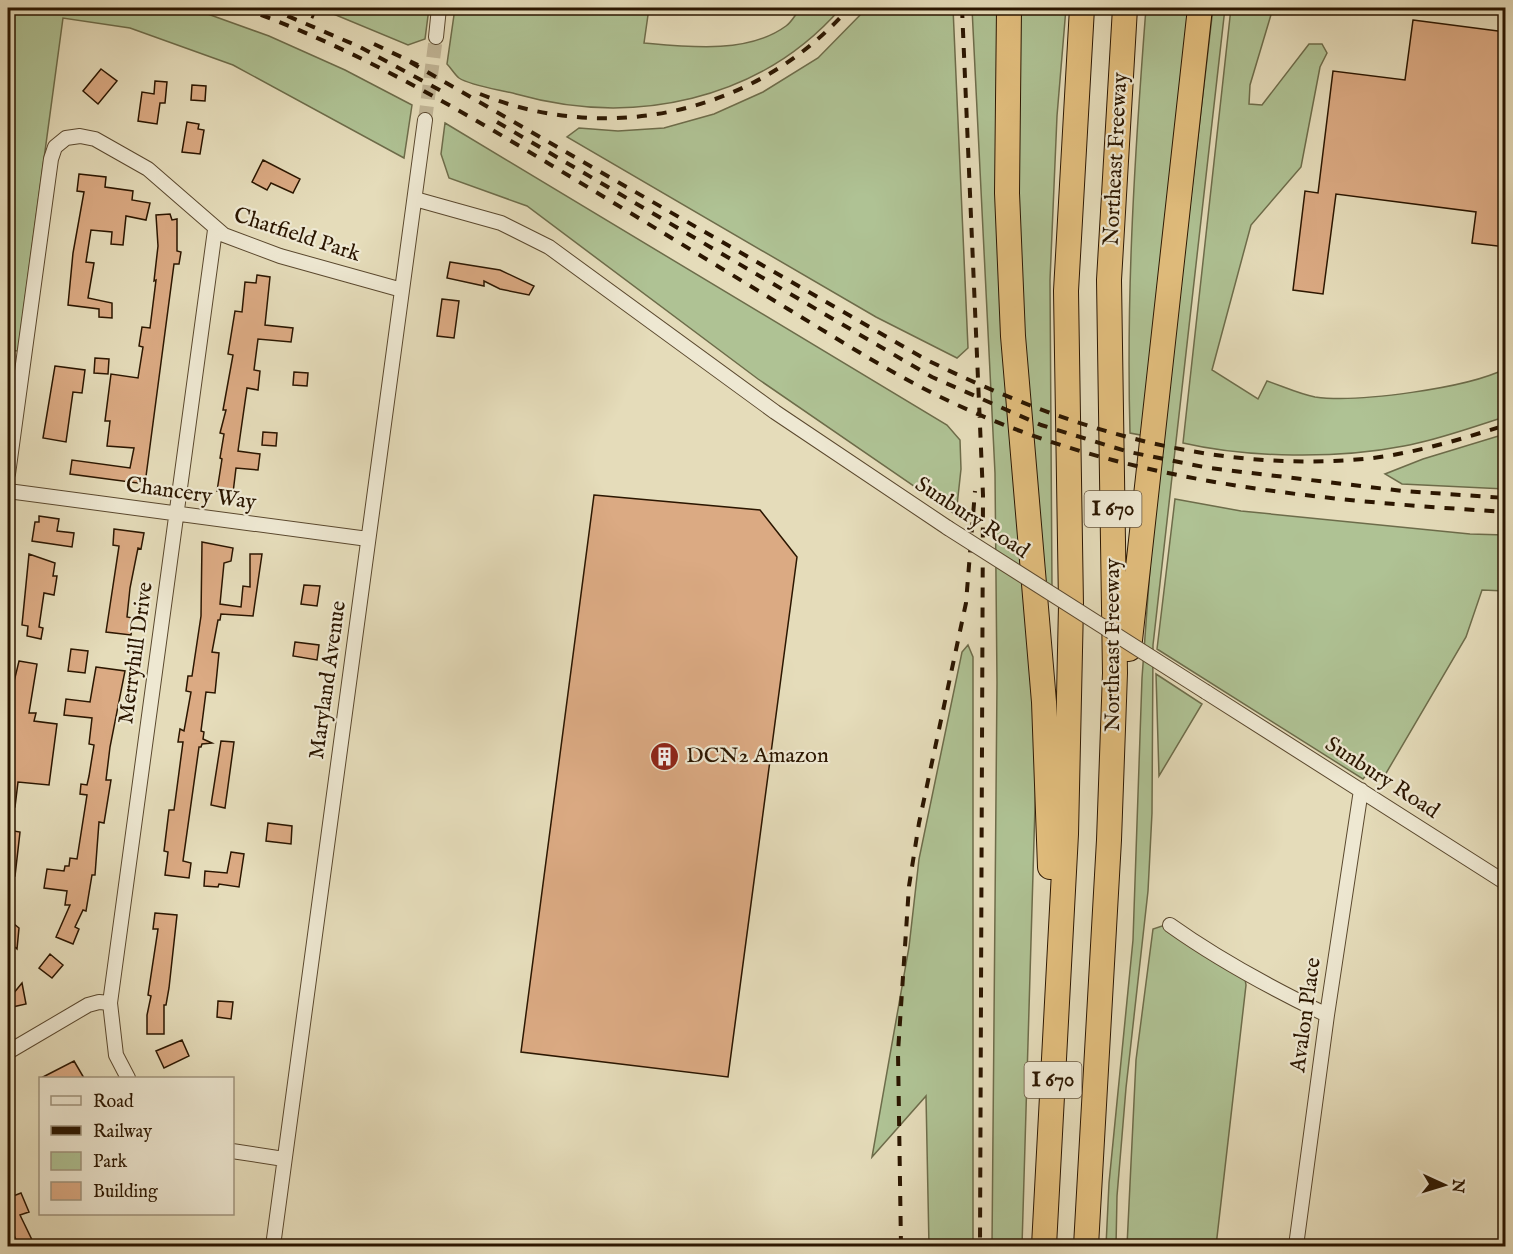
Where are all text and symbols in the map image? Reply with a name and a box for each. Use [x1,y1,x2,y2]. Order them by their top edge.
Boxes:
street label: Northeast Freeway [1097,71,1135,246]
street label: Chatfield Park [230,201,364,269]
street label: Chancery Way [124,471,258,517]
street label: Sunbury Road [910,471,1035,566]
road number: I 670 [1084,491,1142,527]
street label: Northeast Freeway [1099,558,1127,732]
street label: Merryhill Drive [112,580,160,726]
street label: Maryland Avenue [303,599,353,761]
street label: Sunbury Road [1320,731,1445,826]
building icon: DCN2 Amazon [649,740,681,772]
place label: DCN2 Amazon [686,742,829,770]
street label: Avalon Place [1284,956,1328,1075]
road number: I 670 [1024,1062,1082,1098]
legend [39,1077,234,1215]
text: Road [93,1091,134,1114]
text: Railway [93,1121,152,1144]
text: Park [93,1151,128,1174]
north arrow [1414,1155,1474,1215]
text: N [1446,1177,1467,1194]
text: Building [93,1181,158,1204]

